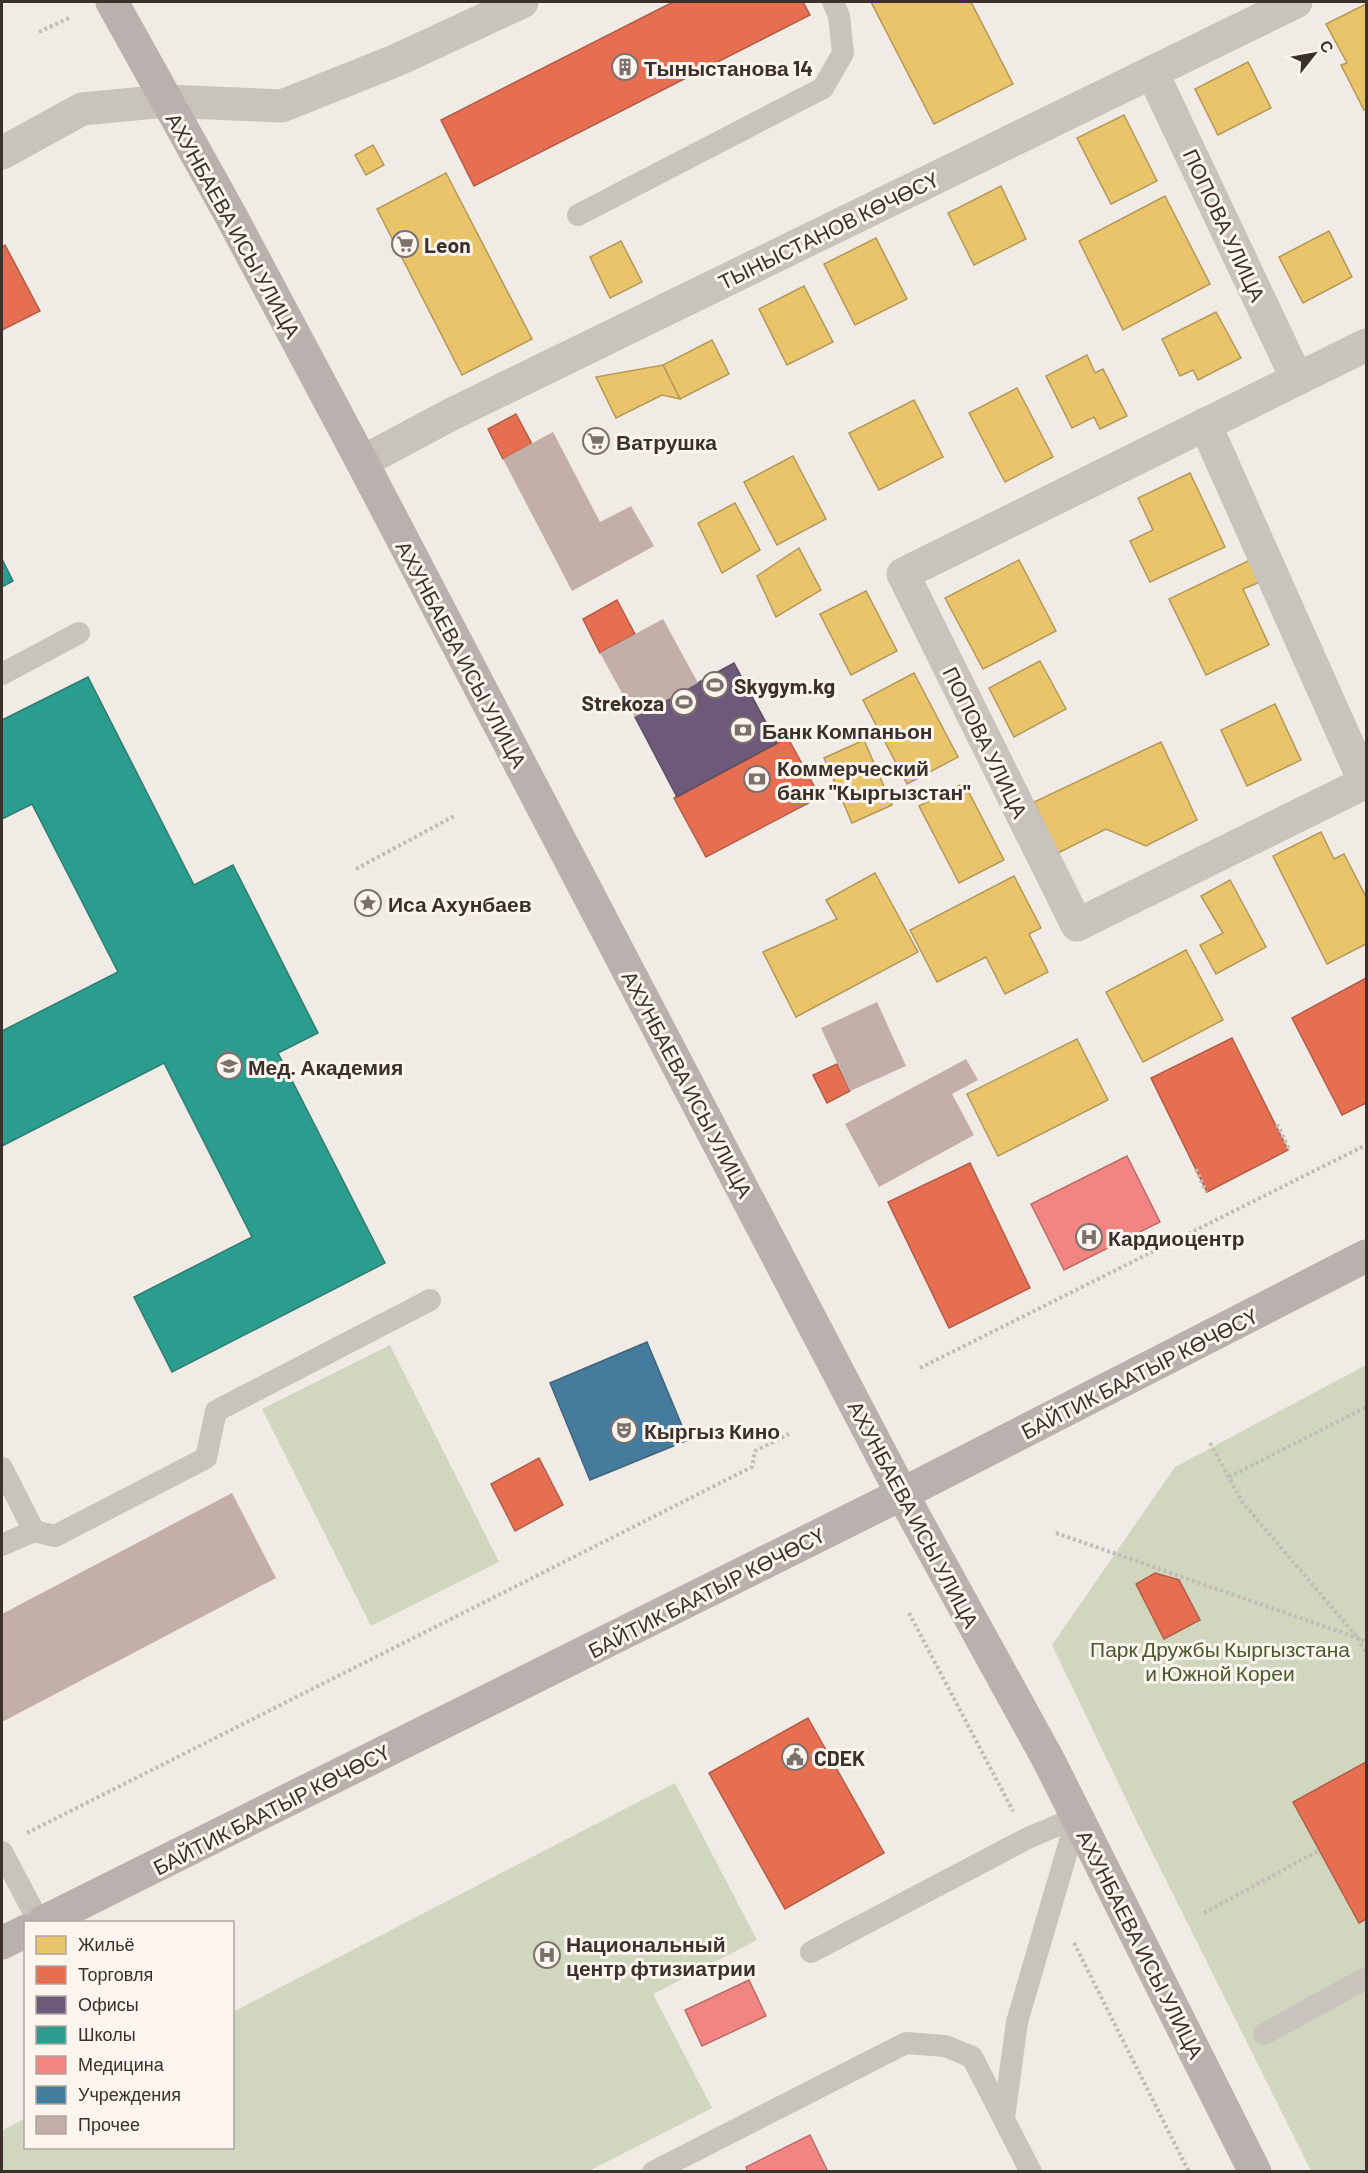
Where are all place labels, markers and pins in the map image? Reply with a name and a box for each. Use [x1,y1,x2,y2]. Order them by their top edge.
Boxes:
building icon: Тыныстанова 14 [610,52,640,82]
place label: Тыныстанова 14 [644,55,813,80]
supermarket icon: Leon [390,229,420,259]
place label: Leon [424,232,471,257]
supermarket icon: Ватрушка [581,426,611,456]
place label: Ватрушка [616,429,717,454]
sports icon: Skygym.kg [700,670,730,700]
place label: Skygym.kg [734,673,835,698]
sports icon: Strekoza [669,687,699,717]
place label: Strekoza [582,690,664,715]
bank icon: Банк Компаньон [728,715,758,745]
place label: Банк Компаньон [762,718,933,743]
place label: Коммерческий банк "Кыргызстан" [777,755,971,804]
bank icon: Коммерческий банк "Кыргызстан" [742,764,772,794]
place icon: Иса Ахунбаев [353,888,383,918]
place label: Иса Ахунбаев [388,891,532,916]
school or university icon: Мед. Академия [214,1051,244,1081]
place label: Мед. Академия [248,1054,403,1079]
hospital icon: Кардиоцентр [1074,1222,1104,1252]
place label: Кардиоцентр [1108,1225,1245,1250]
theatre icon: Кыргыз Кино [609,1415,639,1445]
place label: Кыргыз Кино [644,1418,780,1443]
public building icon: CDEK [780,1742,810,1772]
place label: CDEK [814,1745,865,1770]
place label: Национальный центр фтизиатрии [566,1931,756,1980]
hospital icon: Национальный центр фтизиатрии [532,1940,562,1970]

